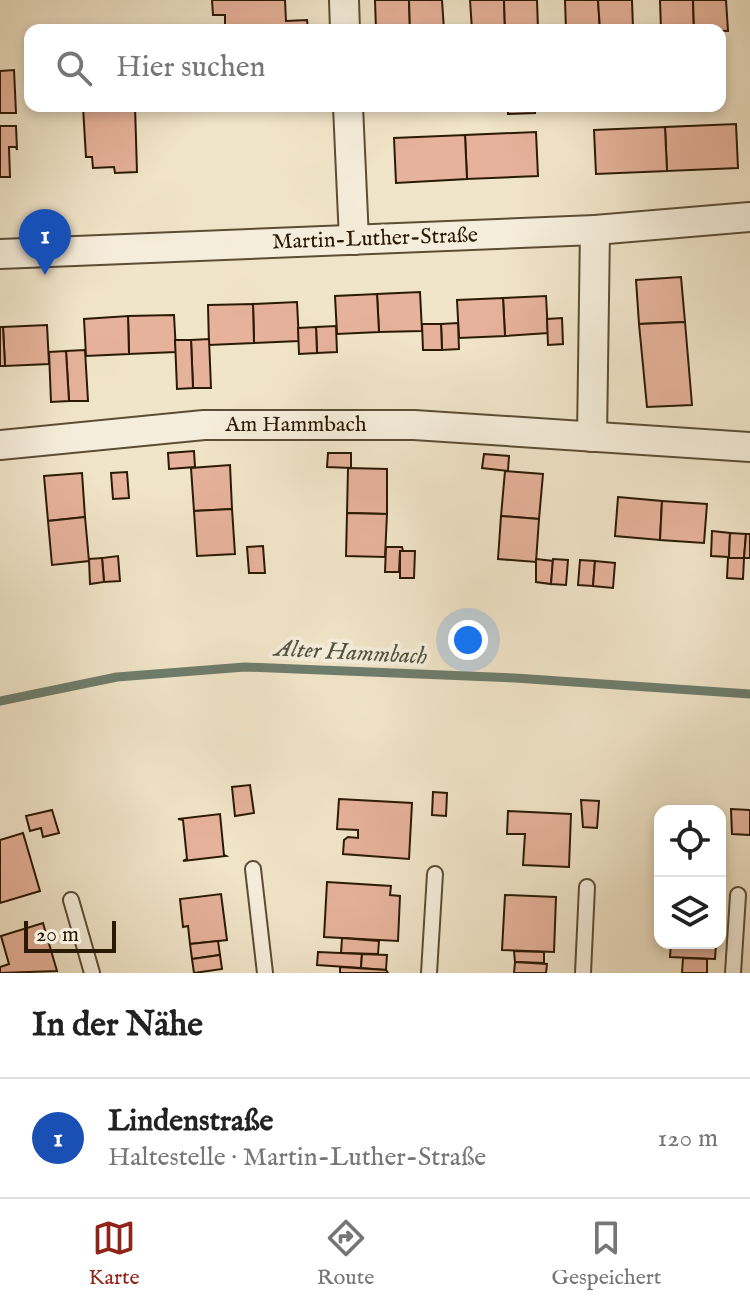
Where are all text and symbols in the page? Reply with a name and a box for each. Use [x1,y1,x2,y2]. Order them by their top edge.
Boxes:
search box [24,24,726,112]
icon: search [52,46,96,90]
text: Hier suchen [116,49,266,87]
pin: 1 [19,209,71,275]
street label: Martin-Luther-Straße [271,221,479,257]
street label: Am Hammbach [224,411,367,439]
your location [448,620,488,660]
water label: Alter Hammbach [271,633,428,672]
map controls [654,805,726,949]
button: locate [654,805,726,877]
button: layers [654,877,726,949]
scale bar [24,917,116,953]
text: 20 m [36,921,79,949]
text: In der Nähe [32,1004,203,1047]
text: Lindenstraße [108,1103,273,1141]
text: 1 [53,1122,63,1155]
text: 120 m [658,1122,718,1155]
text: Haltestelle · Martin-Luther-Straße [108,1141,486,1174]
tab: Karte [89,1216,140,1292]
tab: Route [317,1216,374,1292]
tab: Gespeichert [551,1216,661,1292]

